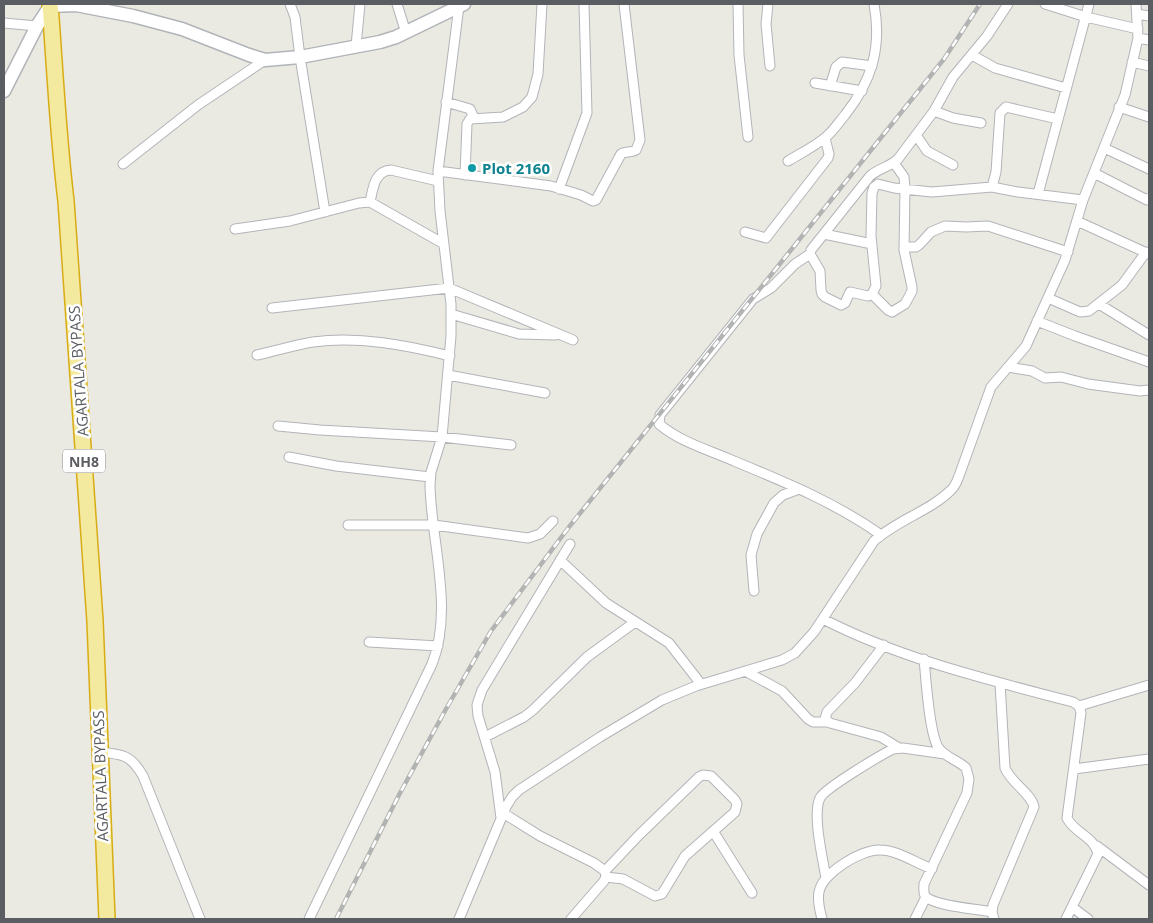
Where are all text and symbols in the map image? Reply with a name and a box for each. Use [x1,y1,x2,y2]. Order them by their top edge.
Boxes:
place label: Plot 2160 [482,158,550,178]
marker: Plot 2160 [466,162,478,174]
street label: AGARTALA BYPASS [63,305,93,437]
road number: NH8 [63,450,105,472]
street label: AGARTALA BYPASS [88,710,112,842]

